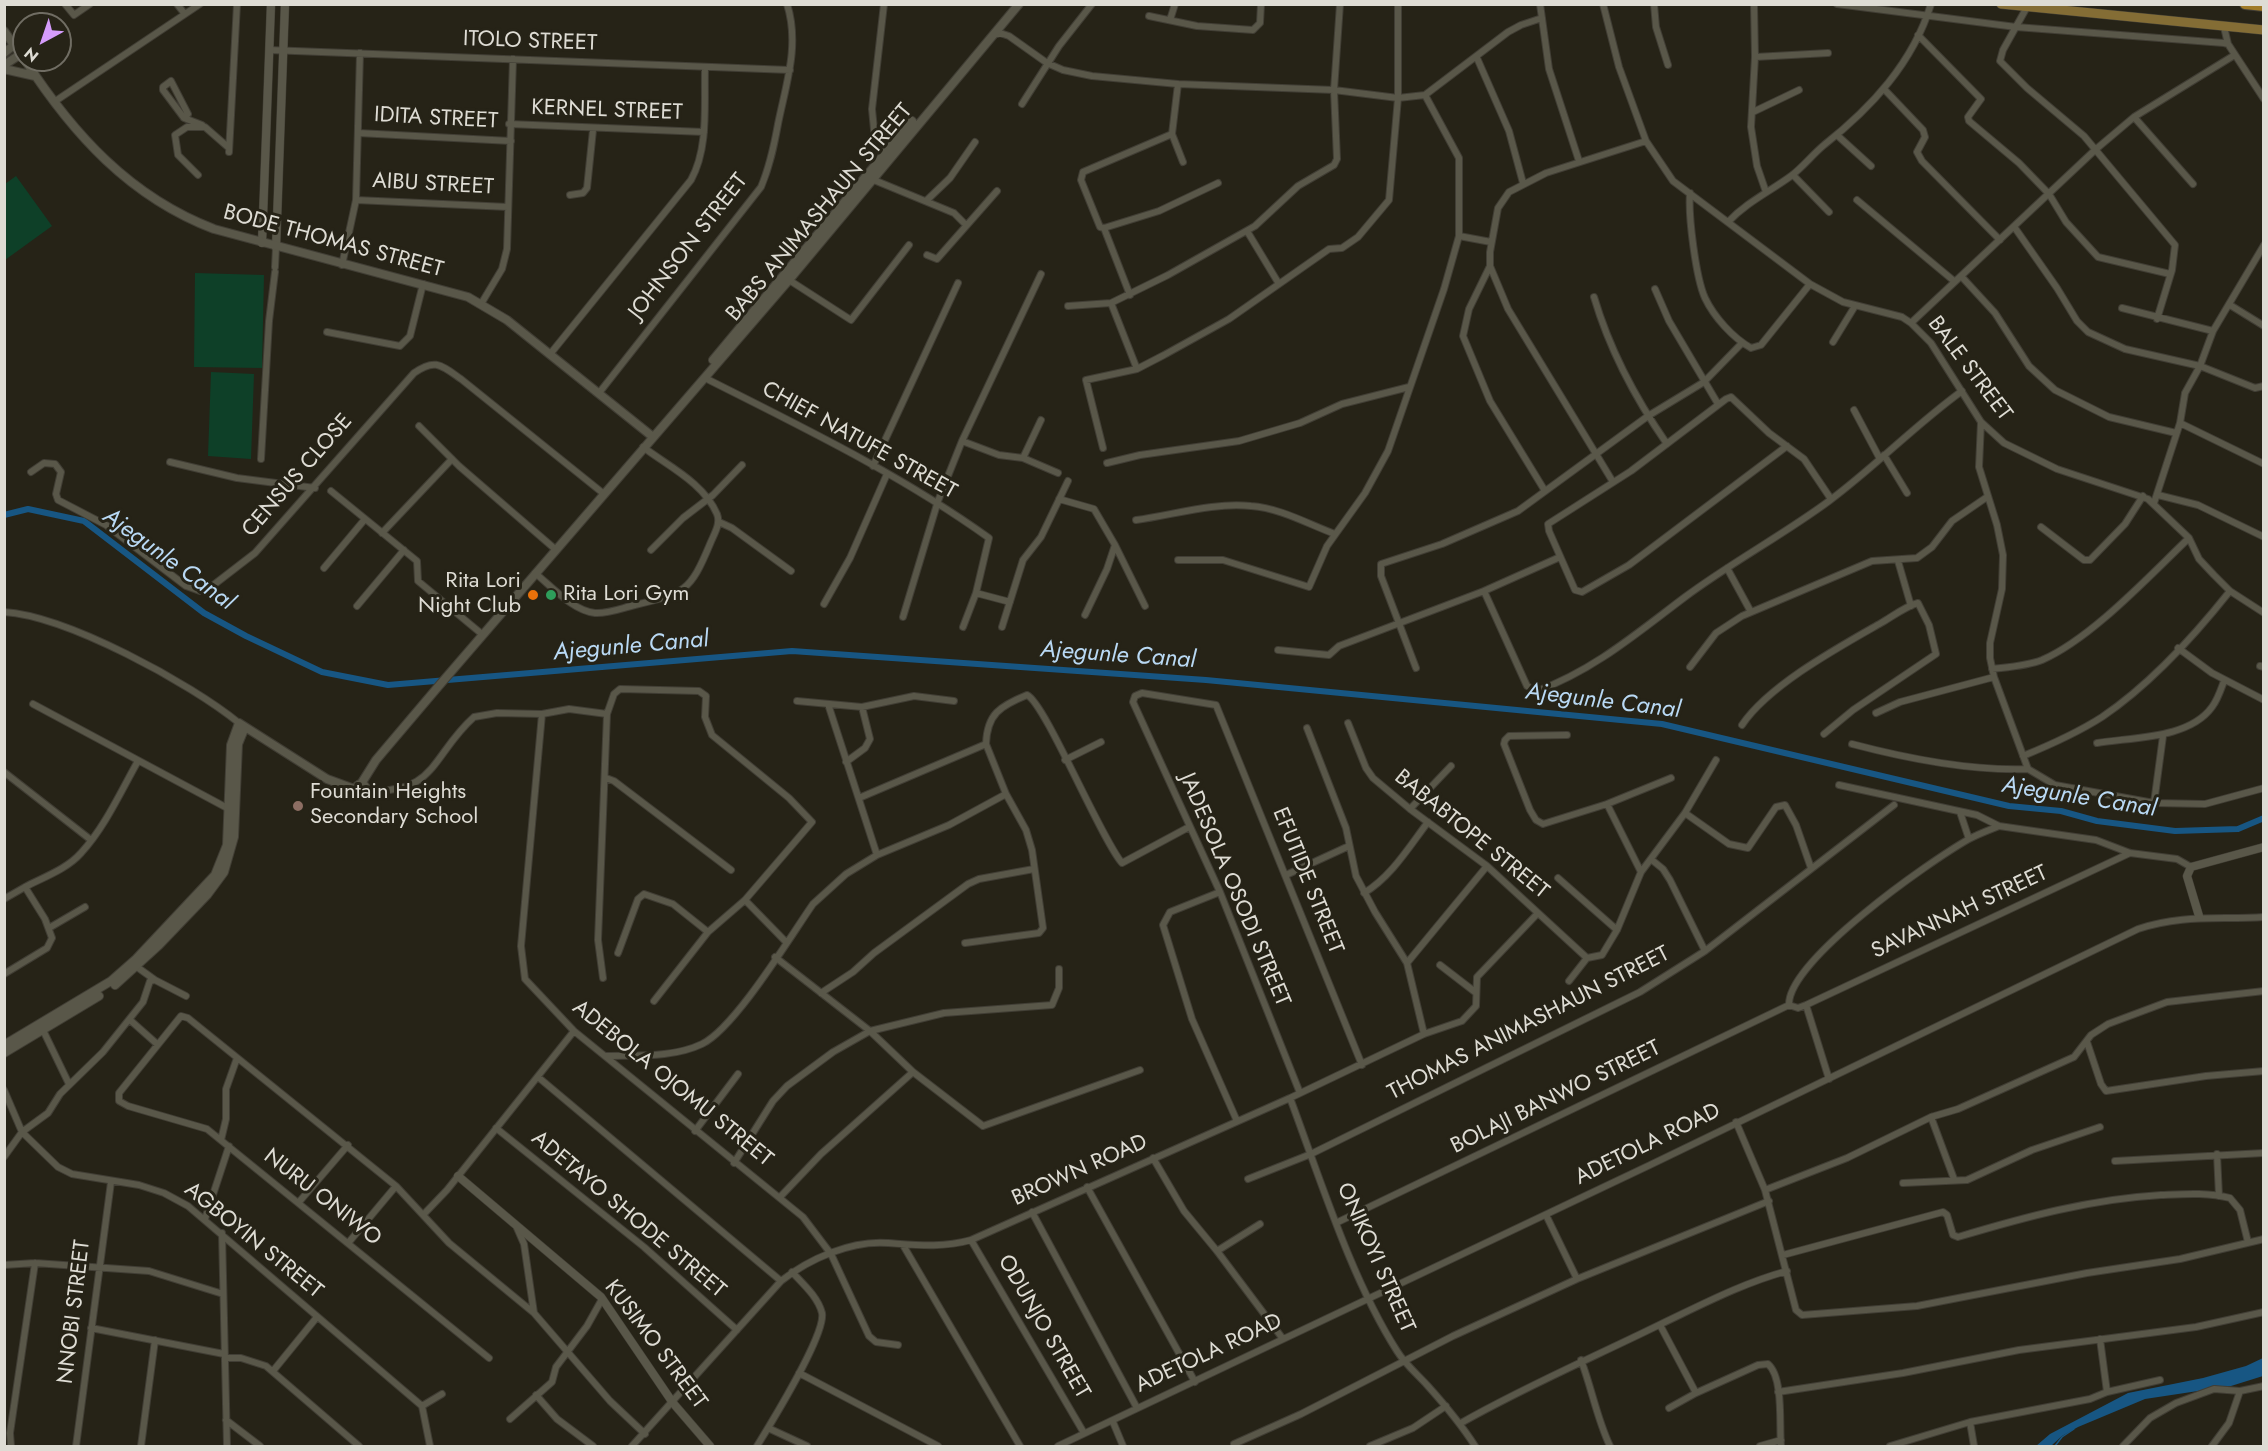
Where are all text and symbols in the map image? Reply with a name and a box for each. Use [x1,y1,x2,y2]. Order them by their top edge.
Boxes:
north arrow [12,12,72,72]
street label: ITOLO STREET [463,26,597,58]
text: N [19,42,44,68]
street label: KERNEL STREET [531,95,683,127]
street label: BABS ANIMASHAUN STREET [721,99,919,327]
street label: IDITA STREET [373,103,499,135]
street label: AIBU STREET [372,169,494,201]
street label: JOHNSON STREET [624,169,754,325]
street label: BODE THOMAS STREET [220,200,446,284]
street label: BALE STREET [1921,311,2017,427]
street label: CHIEF NATUFE STREET [757,376,961,506]
street label: CENSUS CLOSE [237,409,359,543]
water label: Ajegunle Canal [97,503,239,617]
place label: Rita Lori Night Club [418,569,521,620]
place label: Rita Lori Gym [563,582,689,608]
marker: Rita Lori Night Club [526,588,540,602]
marker: Rita Lori Gym [544,588,558,602]
water label: Ajegunle Canal [552,626,710,668]
water label: Ajegunle Canal [1039,636,1197,676]
water label: Ajegunle Canal [1524,678,1682,726]
street label: BABABTOPE STREET [1389,765,1553,905]
street label: JADESOLA OSODI STREET [1173,769,1295,1011]
water label: Ajegunle Canal [2000,772,2158,824]
place label: Fountain Heights Secondary School [310,780,478,831]
marker: Fountain Heights Secondary School [291,799,305,813]
street label: EFUTIDE STREET [1266,804,1348,958]
street label: SAVANNAH STREET [1868,861,2052,965]
street label: THOMAS ANIMASHAUN STREET [1384,941,1674,1107]
street label: ADEBOLA OJOMU STREET [566,995,778,1173]
street label: BOLAJI BANWO STREET [1447,1036,1665,1160]
street label: ADETOLA ROAD [1571,1098,1725,1192]
street label: ADETAYO SHODE STREET [525,1126,731,1304]
street label: BROWN ROAD [1008,1129,1152,1213]
street label: NURU ONIWO [258,1144,386,1252]
street label: AGBOYIN STREET [179,1177,327,1305]
street label: ONIKOYI STREET [1330,1179,1420,1337]
street label: NNOBI STREET [53,1239,97,1385]
street label: ODUNJO STREET [991,1250,1095,1404]
street label: KUSIMO STREET [598,1275,712,1415]
street label: ADETOLA ROAD [1132,1309,1286,1399]

